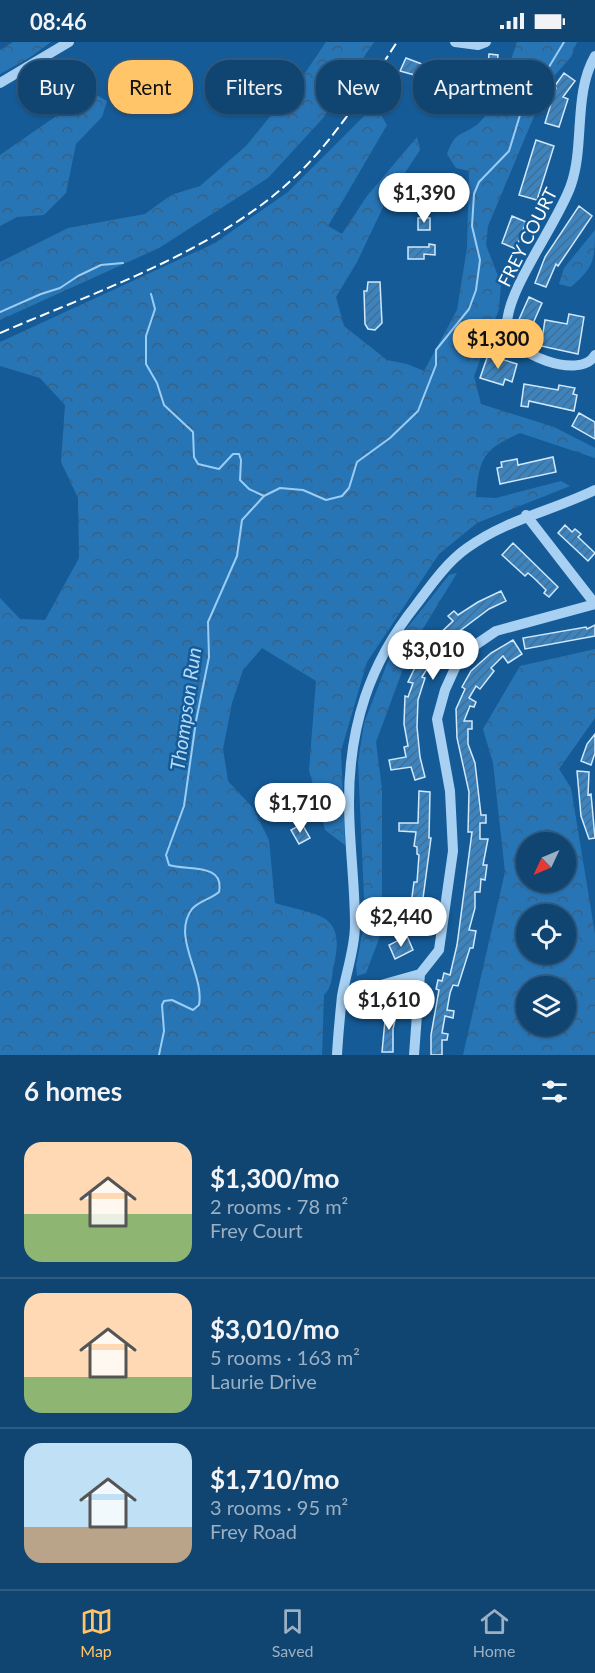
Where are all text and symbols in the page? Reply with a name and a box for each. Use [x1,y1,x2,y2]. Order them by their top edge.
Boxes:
text: 08:46 [30,8,87,35]
chip: Buy [18,60,96,114]
chip: Rent [108,60,193,114]
chip: Filters [205,60,304,114]
chip: New [316,60,401,114]
chip: Apartment [413,60,554,114]
pin: $1,390 [375,173,473,224]
text: $1,390 [393,180,455,204]
street label: FREY COURT [493,184,561,290]
pin: $1,300 [449,319,547,370]
text: $1,300 [467,326,529,350]
pin: $3,010 [384,630,482,681]
text: $3,010 [402,637,464,661]
water label: Thompson Run [164,646,206,772]
pin: $1,710 [251,783,349,834]
text: $1,710 [269,790,331,814]
north arrow [516,832,576,892]
map controls [516,832,576,1036]
pin: $2,440 [352,897,450,948]
text: $2,440 [370,904,432,928]
button: locate [516,904,576,964]
button: layers [516,976,576,1036]
pin: $1,610 [340,980,438,1031]
text: $1,610 [358,987,420,1011]
text: 6 homes [24,1075,122,1107]
icon: filters [538,1075,571,1108]
text: $1,300/mo [210,1162,340,1194]
icon: home [72,1166,144,1238]
text: 2 rooms · 78 m² [210,1194,348,1218]
text: Frey Court [210,1218,303,1242]
text: $3,010/mo [210,1313,340,1345]
icon: home [72,1317,144,1389]
text: 5 rooms · 163 m² [210,1345,360,1369]
text: Laurie Drive [210,1369,317,1393]
text: $1,710/mo [210,1463,340,1495]
icon: home [72,1467,144,1539]
text: 3 rooms · 95 m² [210,1495,348,1519]
text: Frey Road [210,1519,297,1543]
tab: Map [80,1605,113,1660]
tab: Saved [272,1605,314,1660]
tab: Home [473,1605,515,1660]

